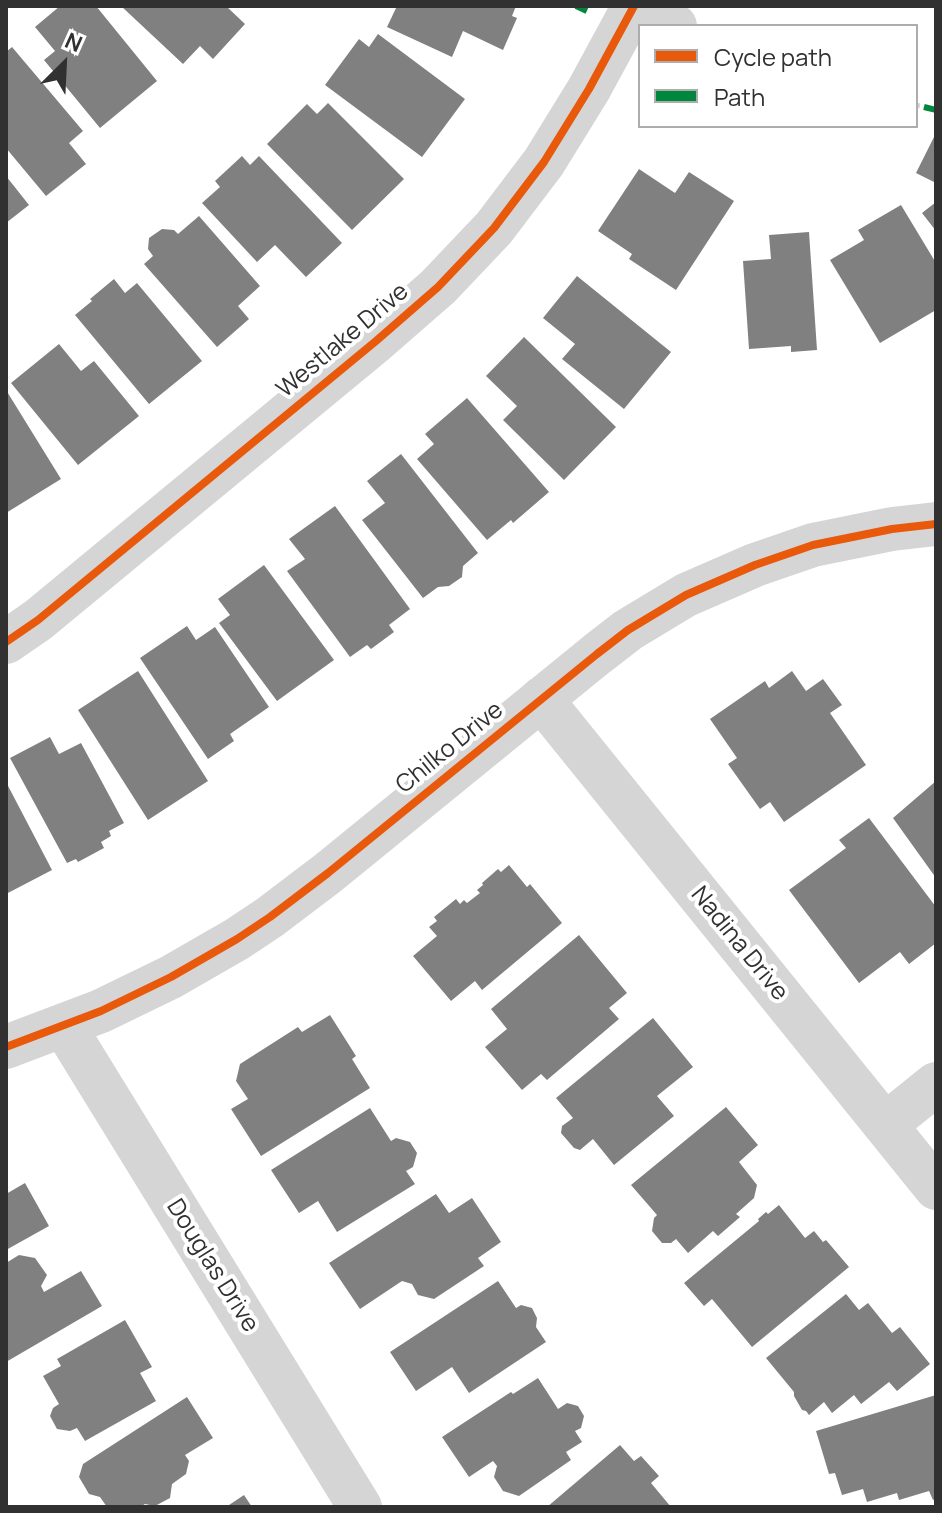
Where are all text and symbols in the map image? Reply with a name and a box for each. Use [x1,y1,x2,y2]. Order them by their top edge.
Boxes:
north arrow [24,24,104,104]
legend [638,24,918,128]
text: N [60,25,87,59]
text: Cycle path [714,40,832,73]
text: Path [714,80,765,113]
street label: Westlake Drive [271,278,415,404]
street label: Chilko Drive [391,696,509,800]
street label: Nadina Drive [684,881,794,1007]
street label: Douglas Drive [160,1194,264,1338]

